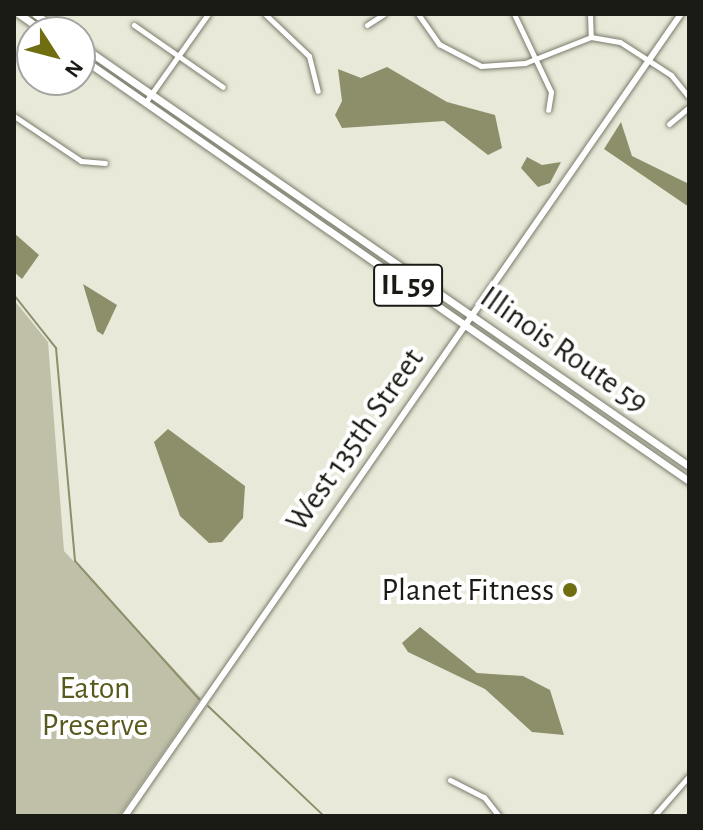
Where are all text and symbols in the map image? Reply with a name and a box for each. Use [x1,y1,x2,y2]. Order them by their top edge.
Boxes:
north arrow [16,16,96,96]
text: N [60,56,87,82]
road number: IL 59 [372,259,444,311]
street label: Illinois Route 59 [473,278,655,422]
street label: West 135th Street [278,341,432,539]
place label: Planet Fitness [381,571,554,609]
marker: Planet Fitness [561,581,579,599]
park label: Eaton Preserve [42,670,148,745]

